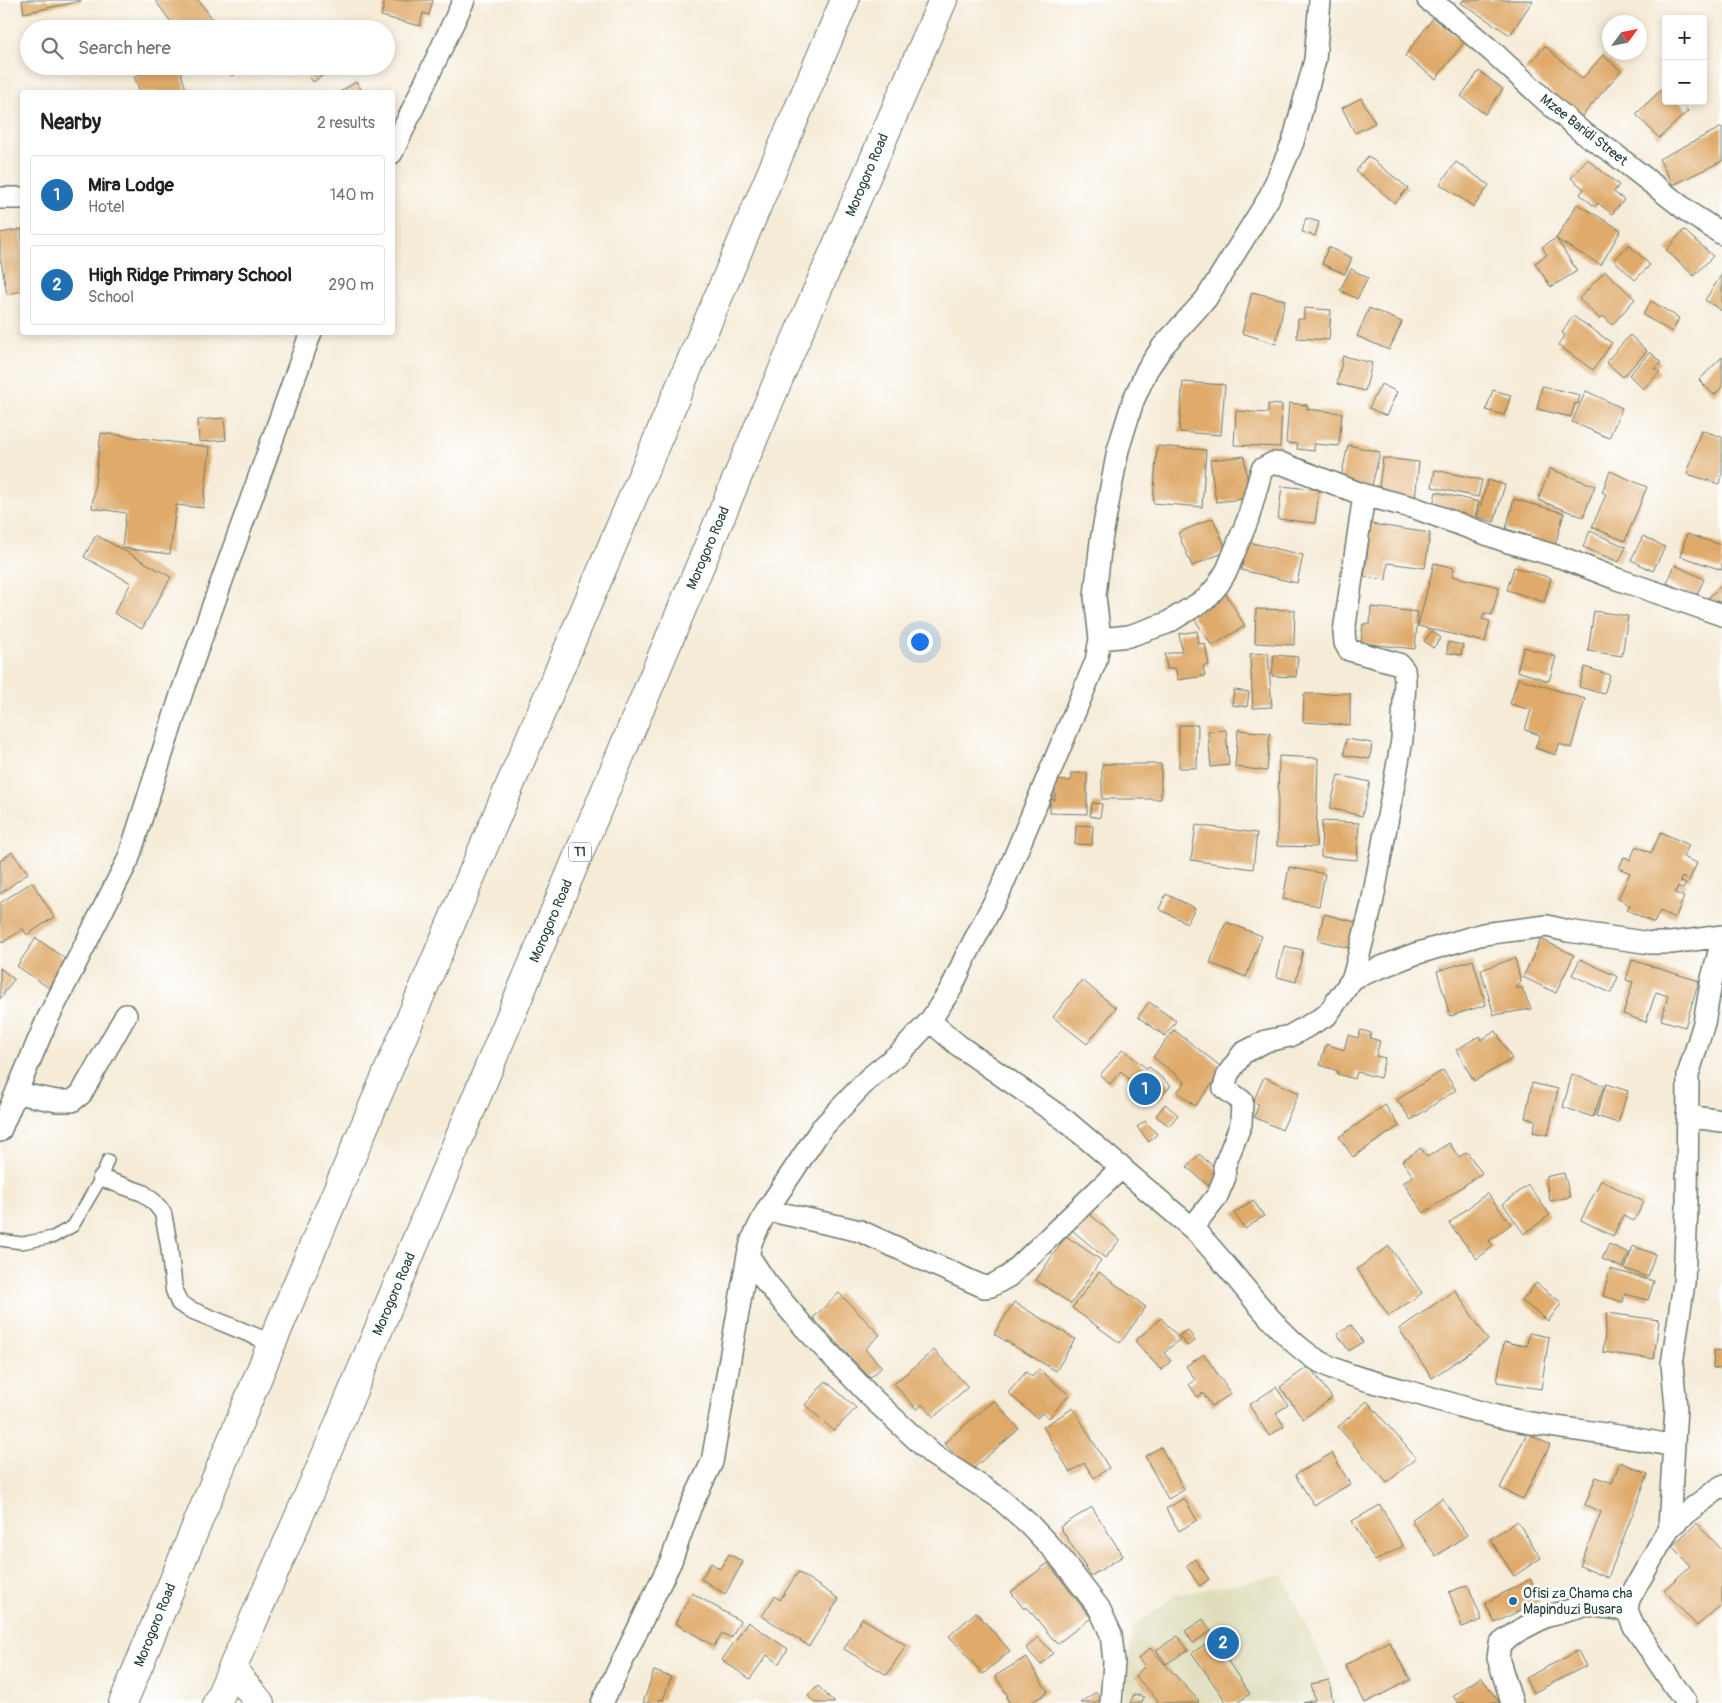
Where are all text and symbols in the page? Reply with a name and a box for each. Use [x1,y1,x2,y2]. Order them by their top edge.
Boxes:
north arrow [1602,15,1647,60]
map controls [1662,15,1707,105]
button: + [1662,15,1707,60]
search box [20,20,395,75]
icon: search [38,34,66,62]
text: Search here [78,36,171,60]
button: − [1662,60,1707,105]
street label: Mzee Baridi Street [1537,91,1631,170]
text: Nearby [40,109,101,136]
text: 2 results [317,113,375,133]
street label: Morogoro Road [842,131,892,219]
text: Mira Lodge [88,173,174,197]
text: 1 [54,185,60,205]
text: 140 m [330,185,374,205]
text: Hotel [88,197,125,217]
text: High Ridge Primary School [88,263,292,287]
text: 2 [53,275,61,295]
text: 290 m [328,275,374,295]
text: School [88,287,134,307]
street label: Morogoro Road [683,504,733,592]
your location [907,629,933,655]
road number: T1 [569,842,591,862]
street label: Morogoro Road [526,877,576,965]
pin: 1 [1129,1070,1161,1108]
street label: Morogoro Road [369,1250,419,1338]
street label: Morogoro Road [131,1581,180,1669]
place label: Ofisi za Chama cha Mapinduzi Busara [1523,1585,1633,1618]
marker: Ofisi za Chama cha Mapinduzi Busara [1507,1595,1519,1607]
pin: 2 [1207,1624,1239,1662]

